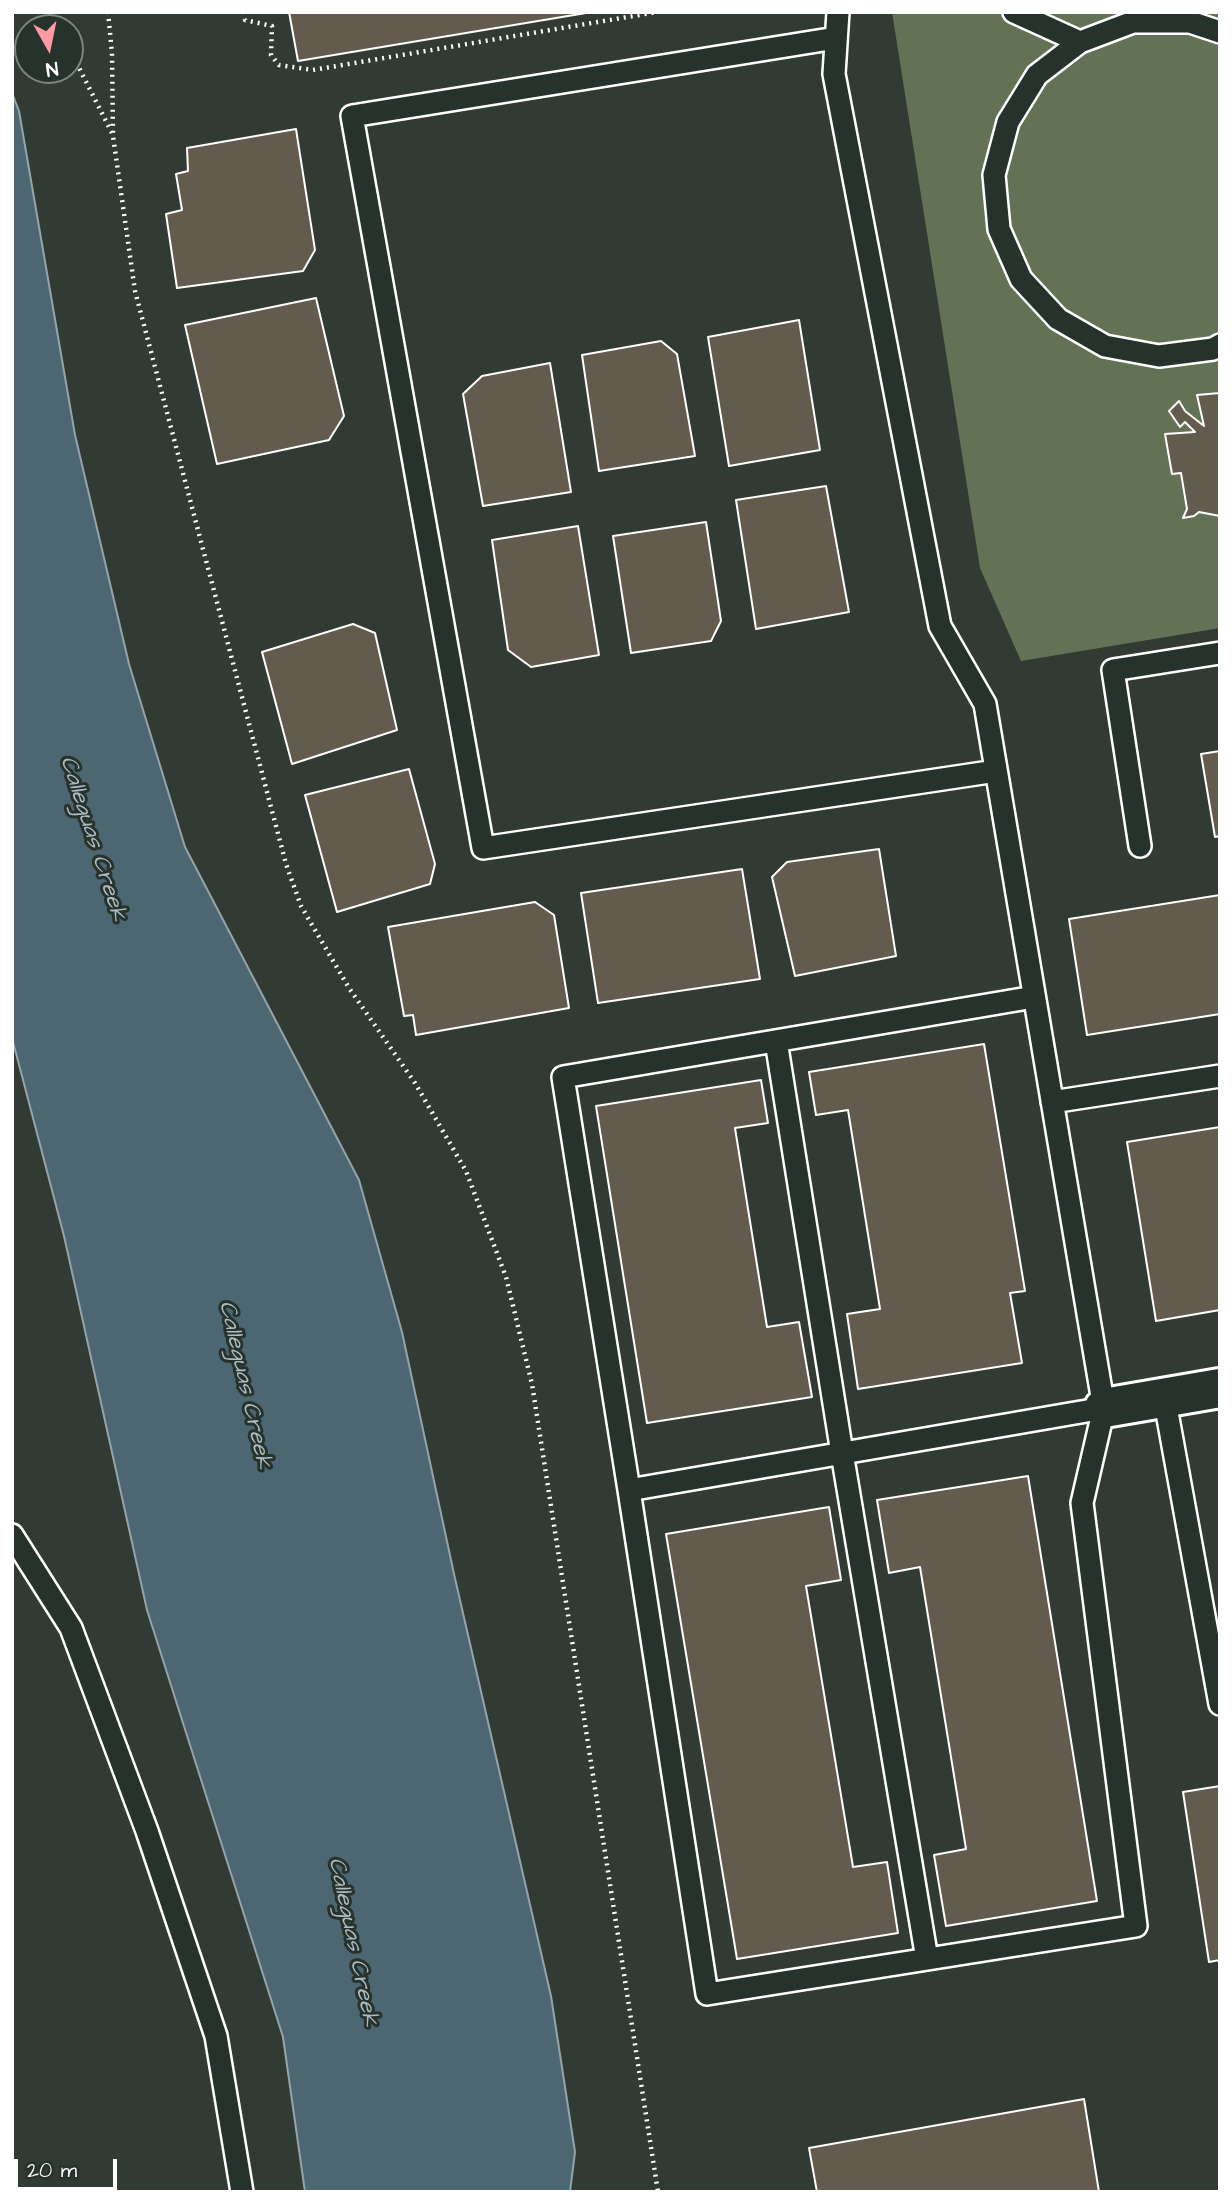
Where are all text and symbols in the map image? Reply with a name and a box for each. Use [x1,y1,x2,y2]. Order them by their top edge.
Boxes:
north arrow [14,14,84,84]
text: N [44,54,60,83]
water label: Calleguas Creek [52,753,132,925]
water label: Calleguas Creek [211,1298,277,1472]
water label: Calleguas Creek [321,1855,383,2029]
scale bar [18,2144,121,2188]
text: 20 m [27,2156,77,2185]

